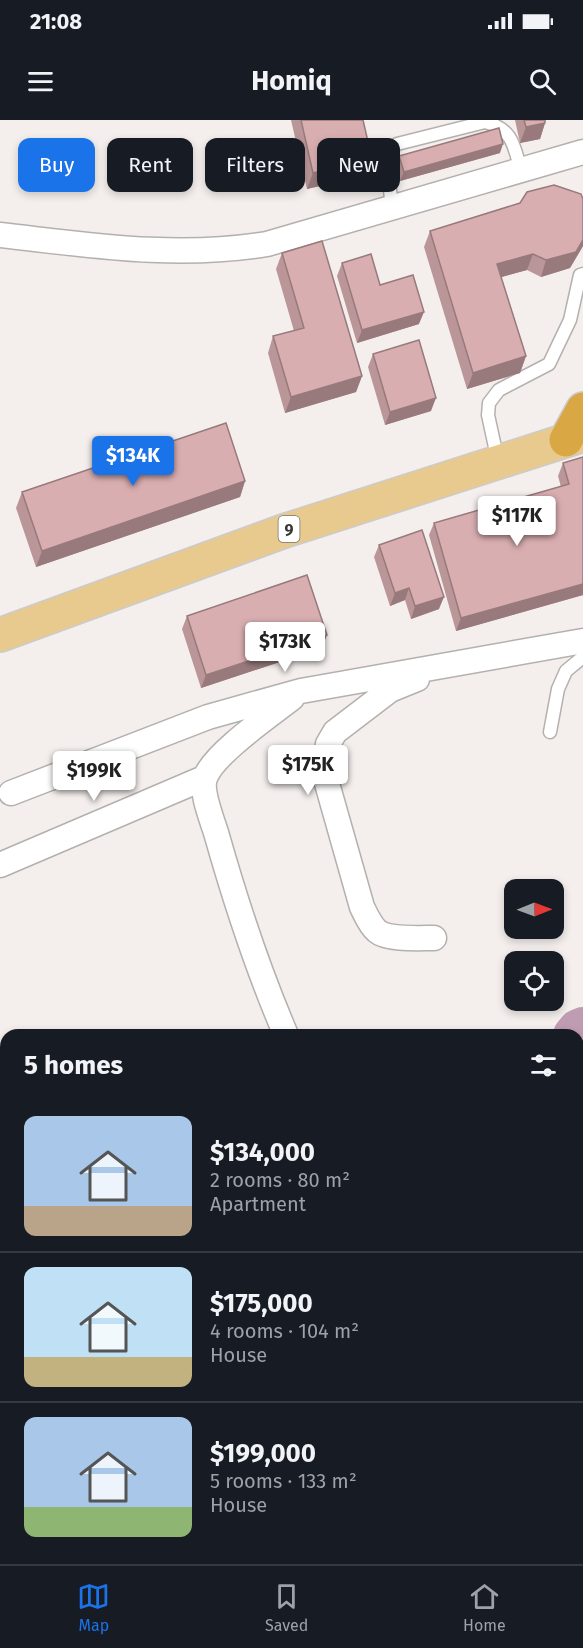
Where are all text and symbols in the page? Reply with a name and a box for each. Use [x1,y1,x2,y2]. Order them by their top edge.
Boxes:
text: 21:08 [30,8,82,35]
icon: menu [24,65,57,98]
text: Homiq [251,65,332,97]
icon: search [526,65,559,98]
chip: Buy [18,138,95,192]
chip: Rent [107,138,193,192]
chip: Filters [205,138,305,192]
chip: New [317,138,400,192]
pin: $134K [91,436,175,487]
text: $134K [106,443,160,467]
pin: $117K [475,496,559,547]
text: $117K [492,503,542,527]
road number: 9 [278,516,300,542]
pin: $173K [243,622,327,673]
text: $173K [259,629,311,653]
pin: $175K [266,745,350,796]
pin: $199K [52,751,136,802]
text: $175K [282,752,334,776]
text: $199K [67,758,121,782]
north arrow [504,879,564,939]
map controls [504,879,564,1011]
button: locate [504,951,564,1011]
icon: filters [527,1049,560,1082]
text: 5 homes [24,1050,123,1081]
text: $134,000 [210,1137,315,1168]
icon: home [72,1140,144,1212]
text: 2 rooms · 80 m² [210,1168,350,1192]
text: Apartment [210,1192,306,1216]
text: $175,000 [210,1288,313,1319]
icon: home [72,1291,144,1363]
text: 4 rooms · 104 m² [210,1319,359,1343]
text: House [210,1343,267,1367]
text: $199,000 [210,1438,316,1469]
icon: home [72,1441,144,1513]
text: 5 rooms · 133 m² [210,1469,357,1493]
text: House [210,1493,267,1517]
tab: Map [77,1580,110,1635]
tab: Saved [265,1580,308,1635]
tab: Home [463,1580,506,1635]

